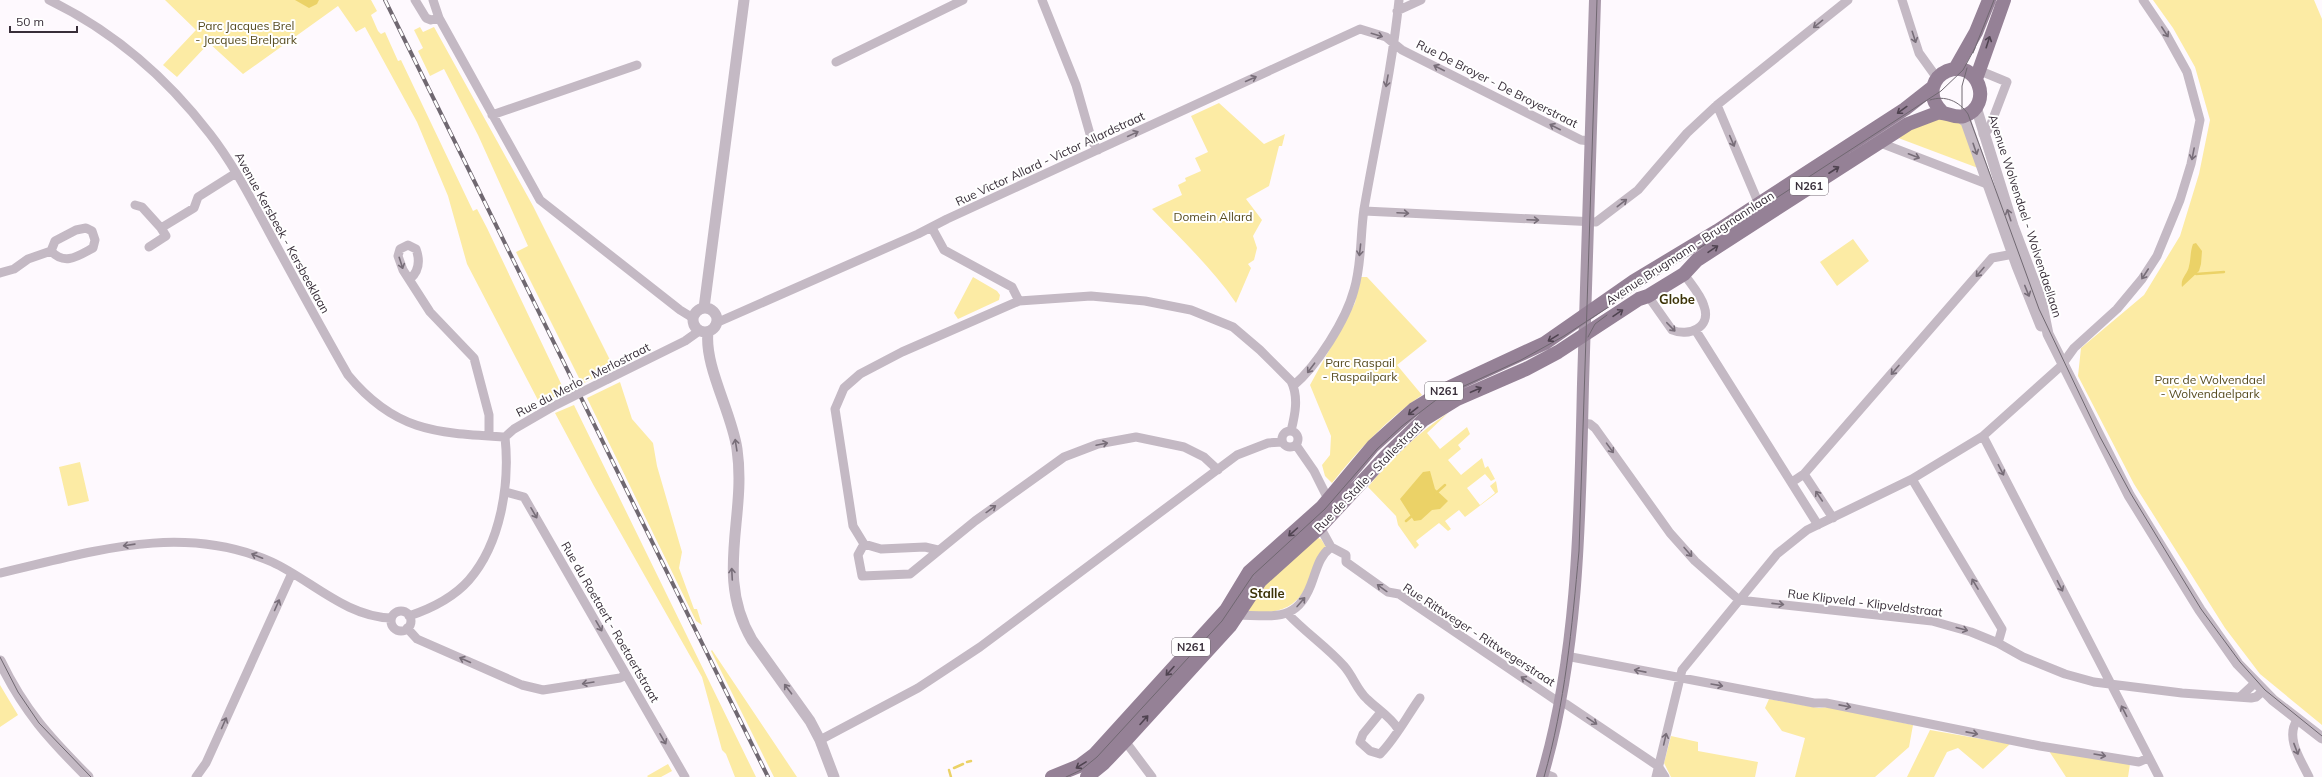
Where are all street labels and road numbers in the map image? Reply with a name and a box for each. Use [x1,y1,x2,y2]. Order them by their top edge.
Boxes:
street label: Rue De Broyer - De Broyerstraat [1414,36,1580,131]
street label: Rue Victor Allard - Victor Allardstraat [953,108,1147,209]
street label: Avenue Wolvendael - Wolvendaellaan [1985,112,2065,319]
street label: Avenue Kersbeek - Kersbeeklaan [232,150,333,316]
road number: N261 [1790,177,1828,195]
street label: Avenue Brugmann - Brugmannlaan [1603,187,1777,308]
street label: Rue du Merlo - Merlostraat [513,339,652,420]
road number: N261 [1425,382,1463,400]
street label: Rue de Stalle - Stallestraat [1311,418,1425,535]
street label: Rue du Roetaert - Roetaertstraat [558,539,663,705]
street label: Rue Rittweger - Rittwegerstraat [1400,580,1558,689]
street label: Rue Klipveld - Klipveldstraat [1787,586,1943,619]
road number: N261 [1172,638,1210,656]

